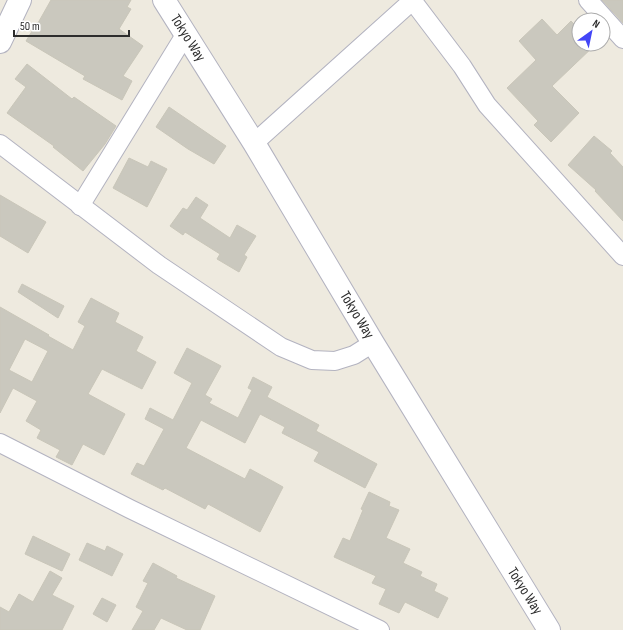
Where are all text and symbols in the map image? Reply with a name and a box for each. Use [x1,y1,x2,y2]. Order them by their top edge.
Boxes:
street label: Tokyo Way [166,11,210,65]
scale bar [14,12,129,38]
north arrow [571,12,611,52]
text: N [590,17,602,31]
text: 50 m [20,19,40,34]
street label: Tokyo Way [335,288,379,342]
street label: Tokyo Way [503,564,547,618]

